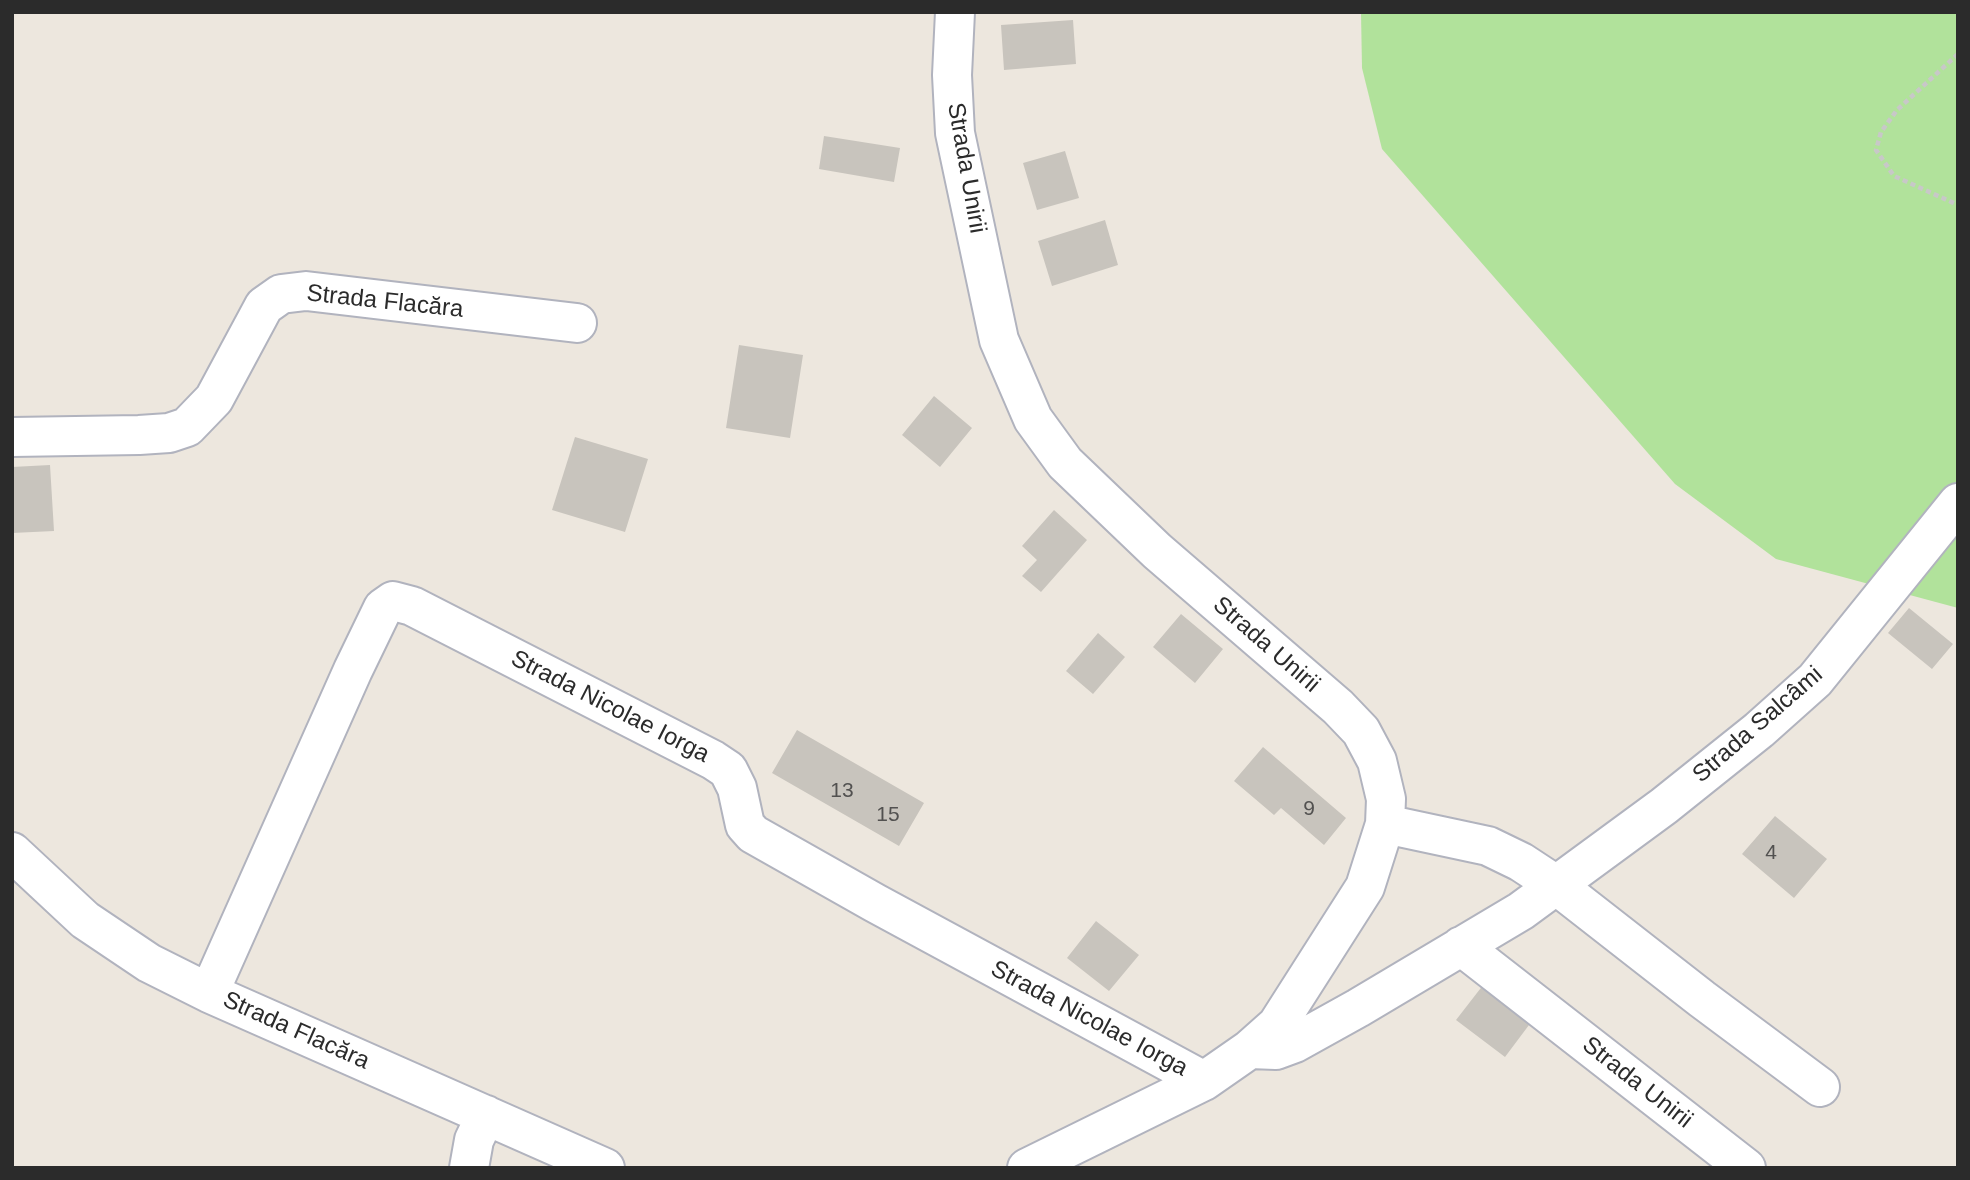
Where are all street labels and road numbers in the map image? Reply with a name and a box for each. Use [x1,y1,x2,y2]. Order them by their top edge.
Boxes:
street label: Strada Unirii [940,100,992,236]
street label: Strada Flacăra [305,279,465,325]
street label: Strada Unirii [1207,591,1325,699]
street label: Strada Nicolae Iorga [506,645,714,769]
street label: Strada Salcâmi [1687,661,1829,789]
street label: Strada Nicolae Iorga [986,955,1192,1083]
street label: Strada Flacăra [218,986,374,1076]
street label: Strada Unirii [1576,1031,1698,1135]

